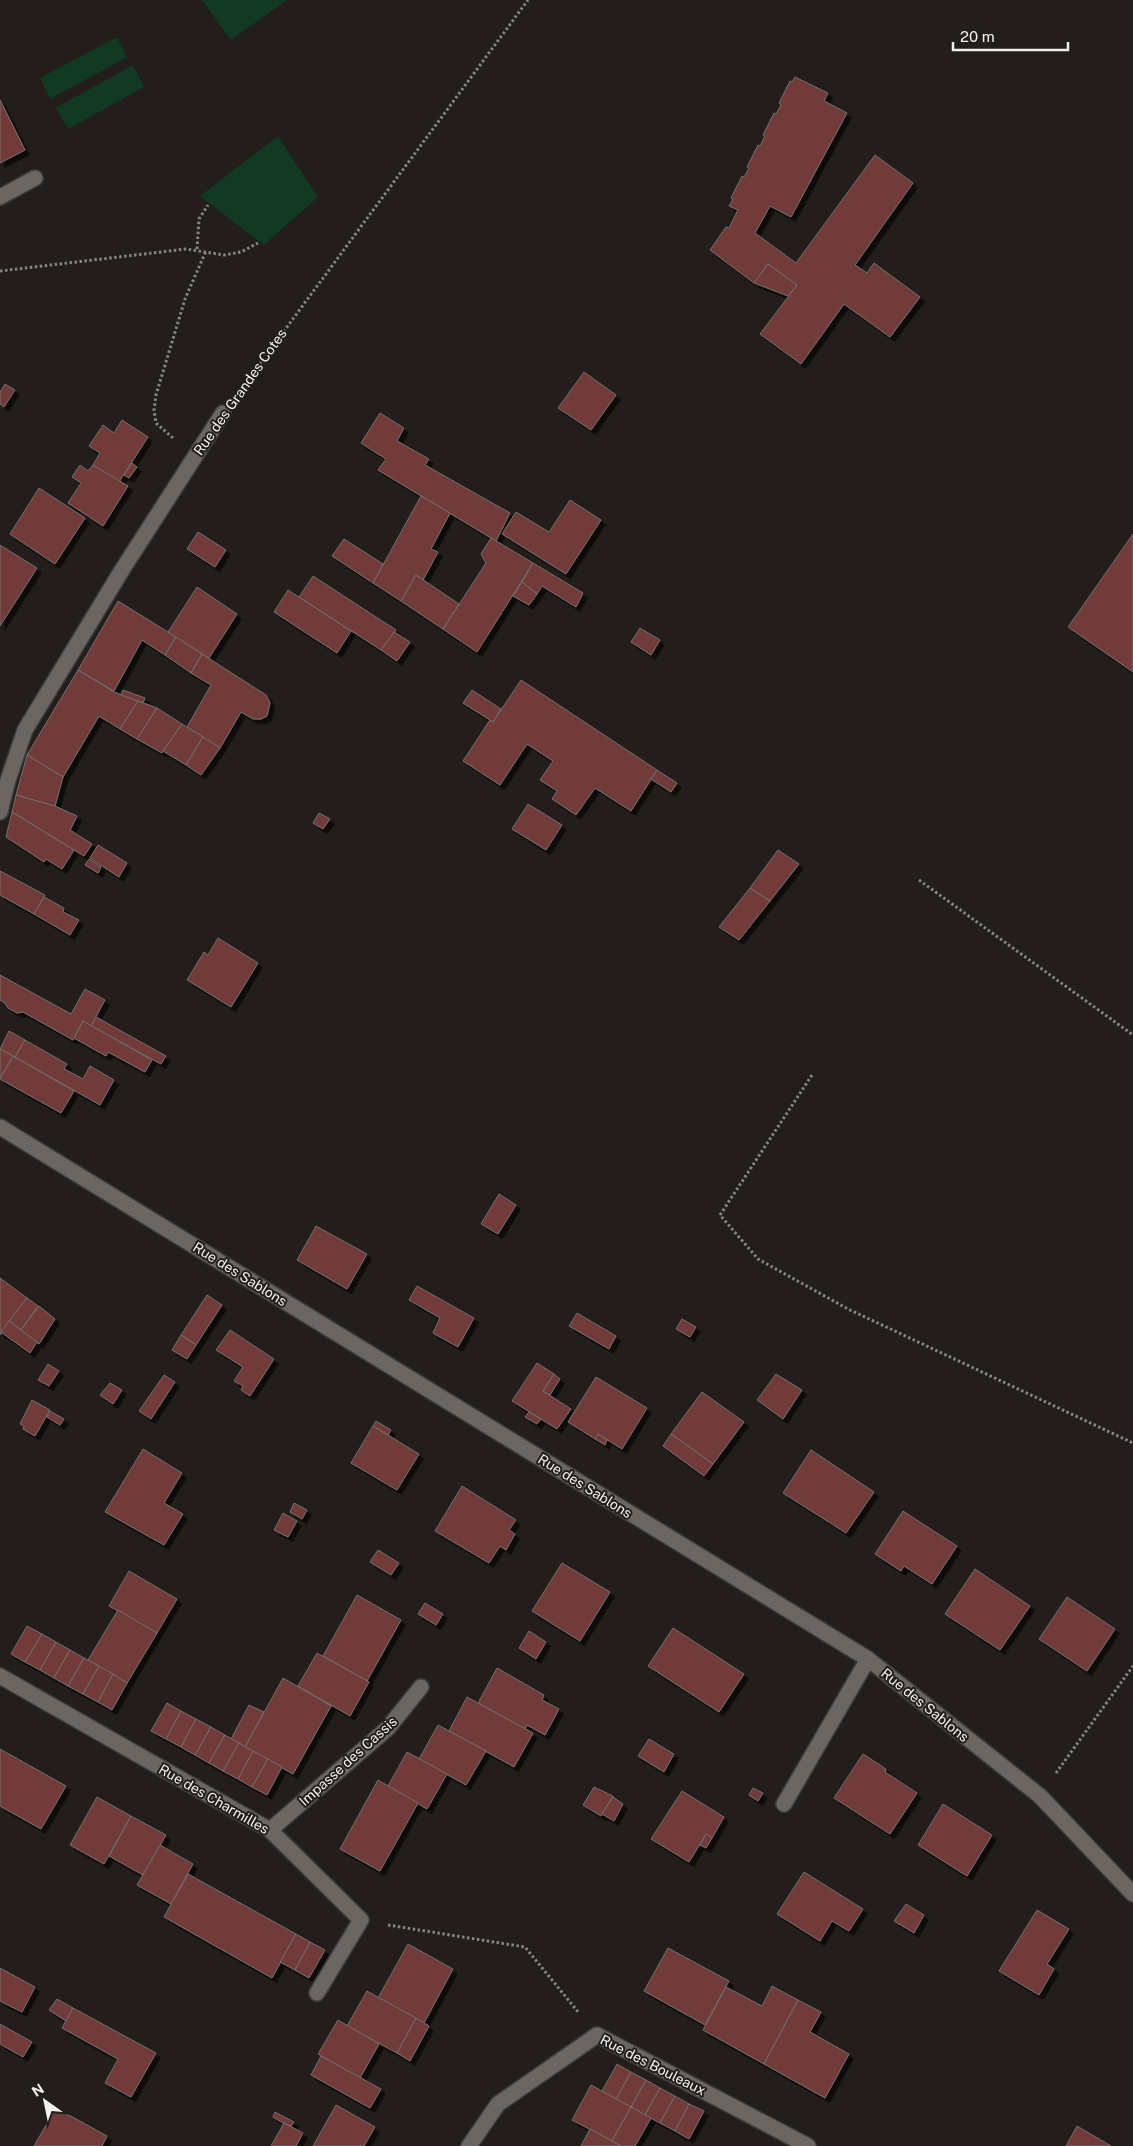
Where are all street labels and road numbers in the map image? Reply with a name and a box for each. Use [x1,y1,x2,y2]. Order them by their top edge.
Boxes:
street label: Rue des Grandes Cotes [190,326,290,458]
street label: Rue des Sablons [190,1239,290,1309]
street label: Rue des Sablons [535,1451,635,1521]
street label: Rue des Sablons [878,1665,972,1745]
street label: Impasse des Cassis [296,1713,400,1809]
street label: Rue des Charmilles [156,1761,272,1837]
street label: Rue des Bouleaux [598,2031,709,2099]

